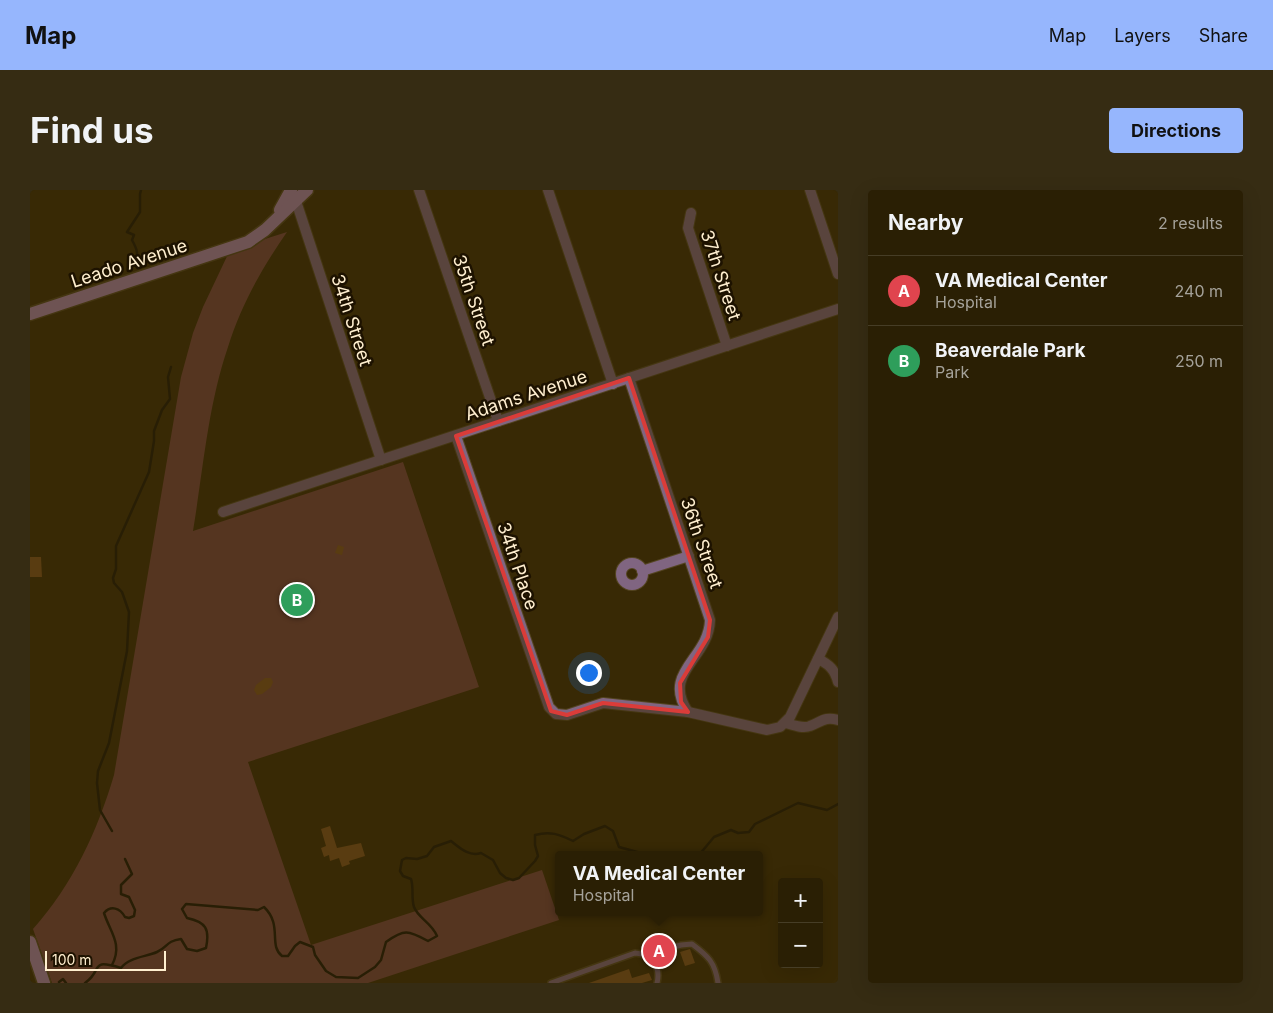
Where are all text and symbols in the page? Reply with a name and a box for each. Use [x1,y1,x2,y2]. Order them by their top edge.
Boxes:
text: Map [25,21,76,50]
text: Map [1049,25,1086,46]
text: Layers [1114,25,1171,46]
text: Share [1199,25,1248,46]
button: Directions [1109,108,1243,153]
text: Find us [30,109,154,151]
text: Nearby [888,210,963,235]
text: 2 results [1158,213,1223,233]
street label: 37th Street [697,227,745,323]
street label: Leado Avenue [68,234,190,292]
street label: 35th Street [449,252,499,348]
text: VA Medical Center [935,269,1108,292]
street label: 34th Street [327,272,377,369]
text: A [898,281,910,301]
text: 240 m [1175,281,1223,301]
text: Hospital [935,292,997,312]
text: Beaverdale Park [935,339,1086,362]
text: B [899,351,909,371]
text: 250 m [1175,351,1223,371]
text: Park [935,362,969,382]
street label: Adams Avenue [462,365,590,425]
street label: 36th Street [677,495,727,591]
street label: 34th Place [493,520,543,612]
pin: B [281,581,313,619]
your location [576,660,602,686]
popup [555,851,763,916]
text: VA Medical Center [573,862,745,885]
map controls [778,878,823,968]
button: + [778,878,823,923]
text: Hospital [573,885,634,905]
button: − [778,923,823,968]
pin: A [643,932,675,970]
scale bar [45,948,166,971]
text: 100 m [52,951,92,968]

